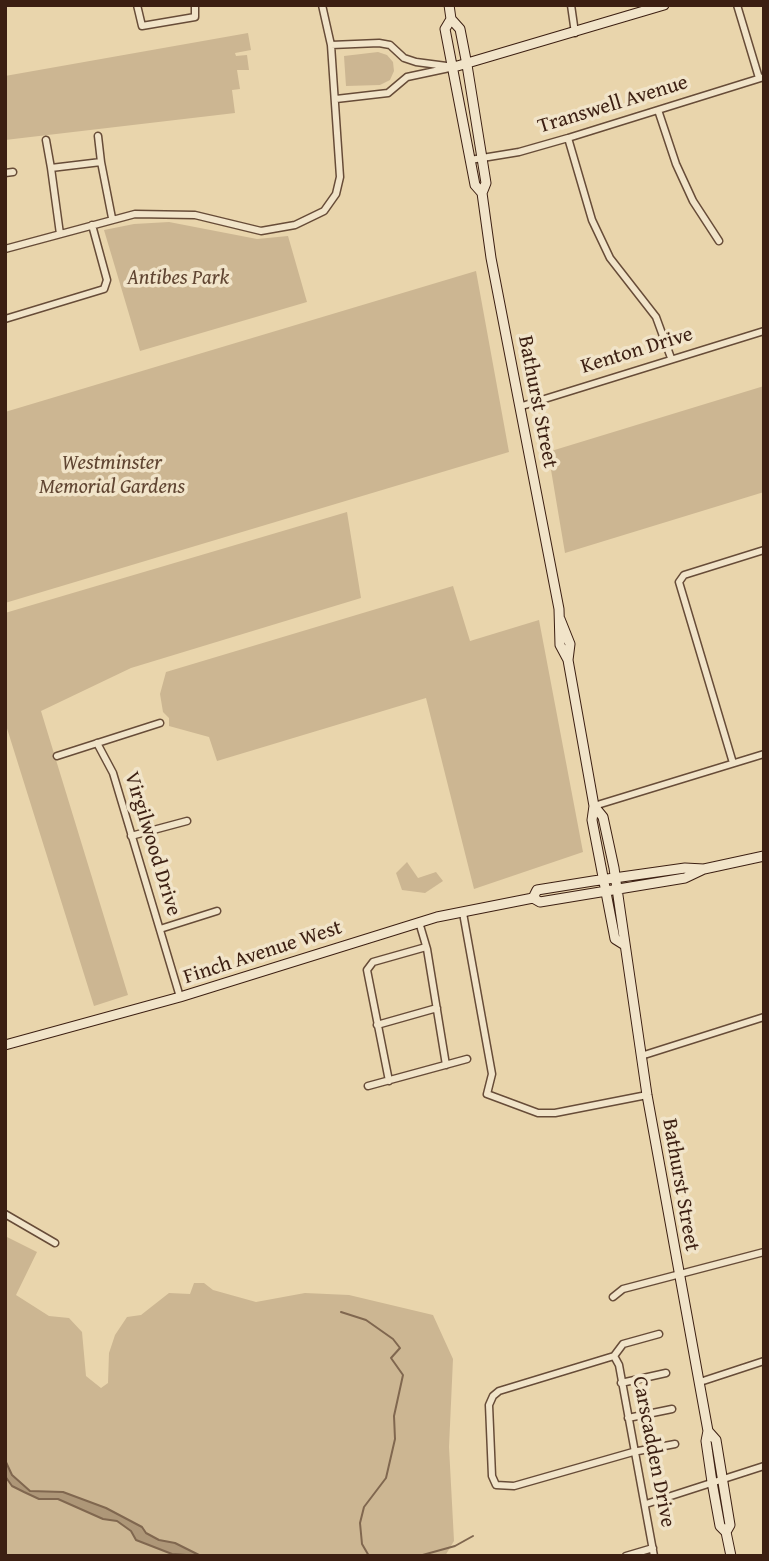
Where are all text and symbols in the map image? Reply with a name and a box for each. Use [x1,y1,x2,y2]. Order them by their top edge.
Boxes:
street label: Transwell Avenue [535,70,691,140]
park label: Antibes Park [127,266,229,292]
street label: Kenton Drive [578,322,696,380]
street label: Bathurst Street [512,334,562,470]
park label: Westminster Memorial Gardens [39,451,185,501]
street label: Virgilwood Drive [118,769,186,919]
street label: Finch Avenue West [181,916,345,990]
street label: Bathurst Street [656,1117,704,1253]
street label: Carscadden Drive [626,1374,680,1530]

